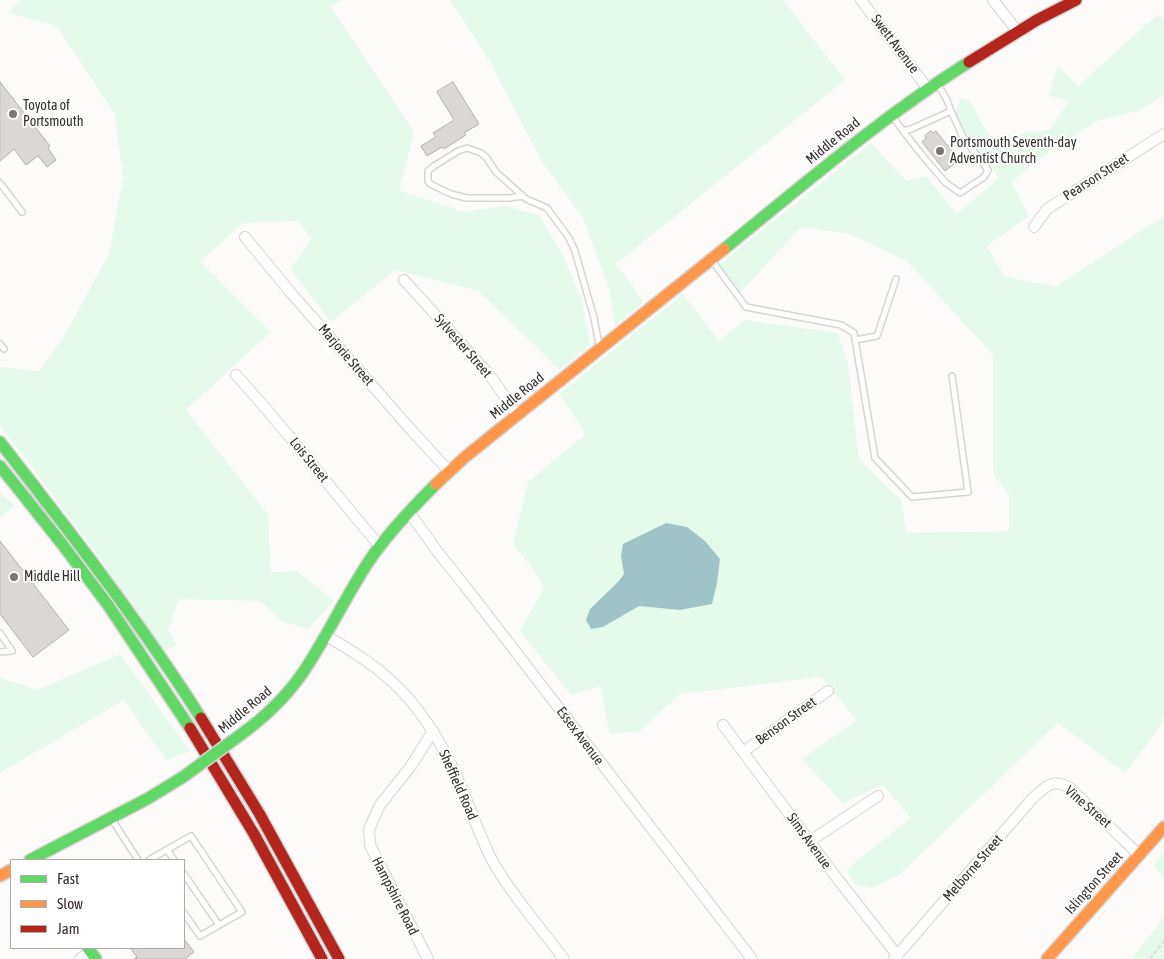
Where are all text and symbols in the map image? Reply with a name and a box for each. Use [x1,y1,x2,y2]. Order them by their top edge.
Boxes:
street label: Swett Avenue [868,11,922,77]
place label: Toyota of Portsmouth [23,98,84,130]
marker: Toyota of Portsmouth [7,108,19,120]
street label: Middle Road [803,114,863,168]
place label: Portsmouth Seventh-day Adventist Church [950,135,1077,168]
marker: Portsmouth Seventh-day Adventist Church [934,145,946,157]
street label: Pearson Street [1060,150,1132,204]
street label: Sylvester Street [431,311,495,381]
street label: Marjorie Street [315,321,377,389]
street label: Middle Road [487,369,547,423]
street label: Lois Street [286,434,332,486]
place label: Middle Hill [24,569,80,585]
marker: Middle Hill [8,571,20,583]
street label: Middle Road [215,683,275,737]
street label: Benson Street [752,693,820,749]
street label: Essex Avenue [553,704,607,768]
street label: Sheffield Road [435,747,481,823]
street label: Vine Street [1061,782,1115,832]
street label: Sims Avenue [783,810,835,872]
street label: Melborne Street [940,831,1006,905]
street label: Islington Street [1062,848,1126,918]
street label: Hampshire Road [368,854,422,938]
legend [10,859,185,949]
text: Fast [57,870,79,887]
text: Slow [57,895,83,912]
text: Jam [57,920,80,937]

